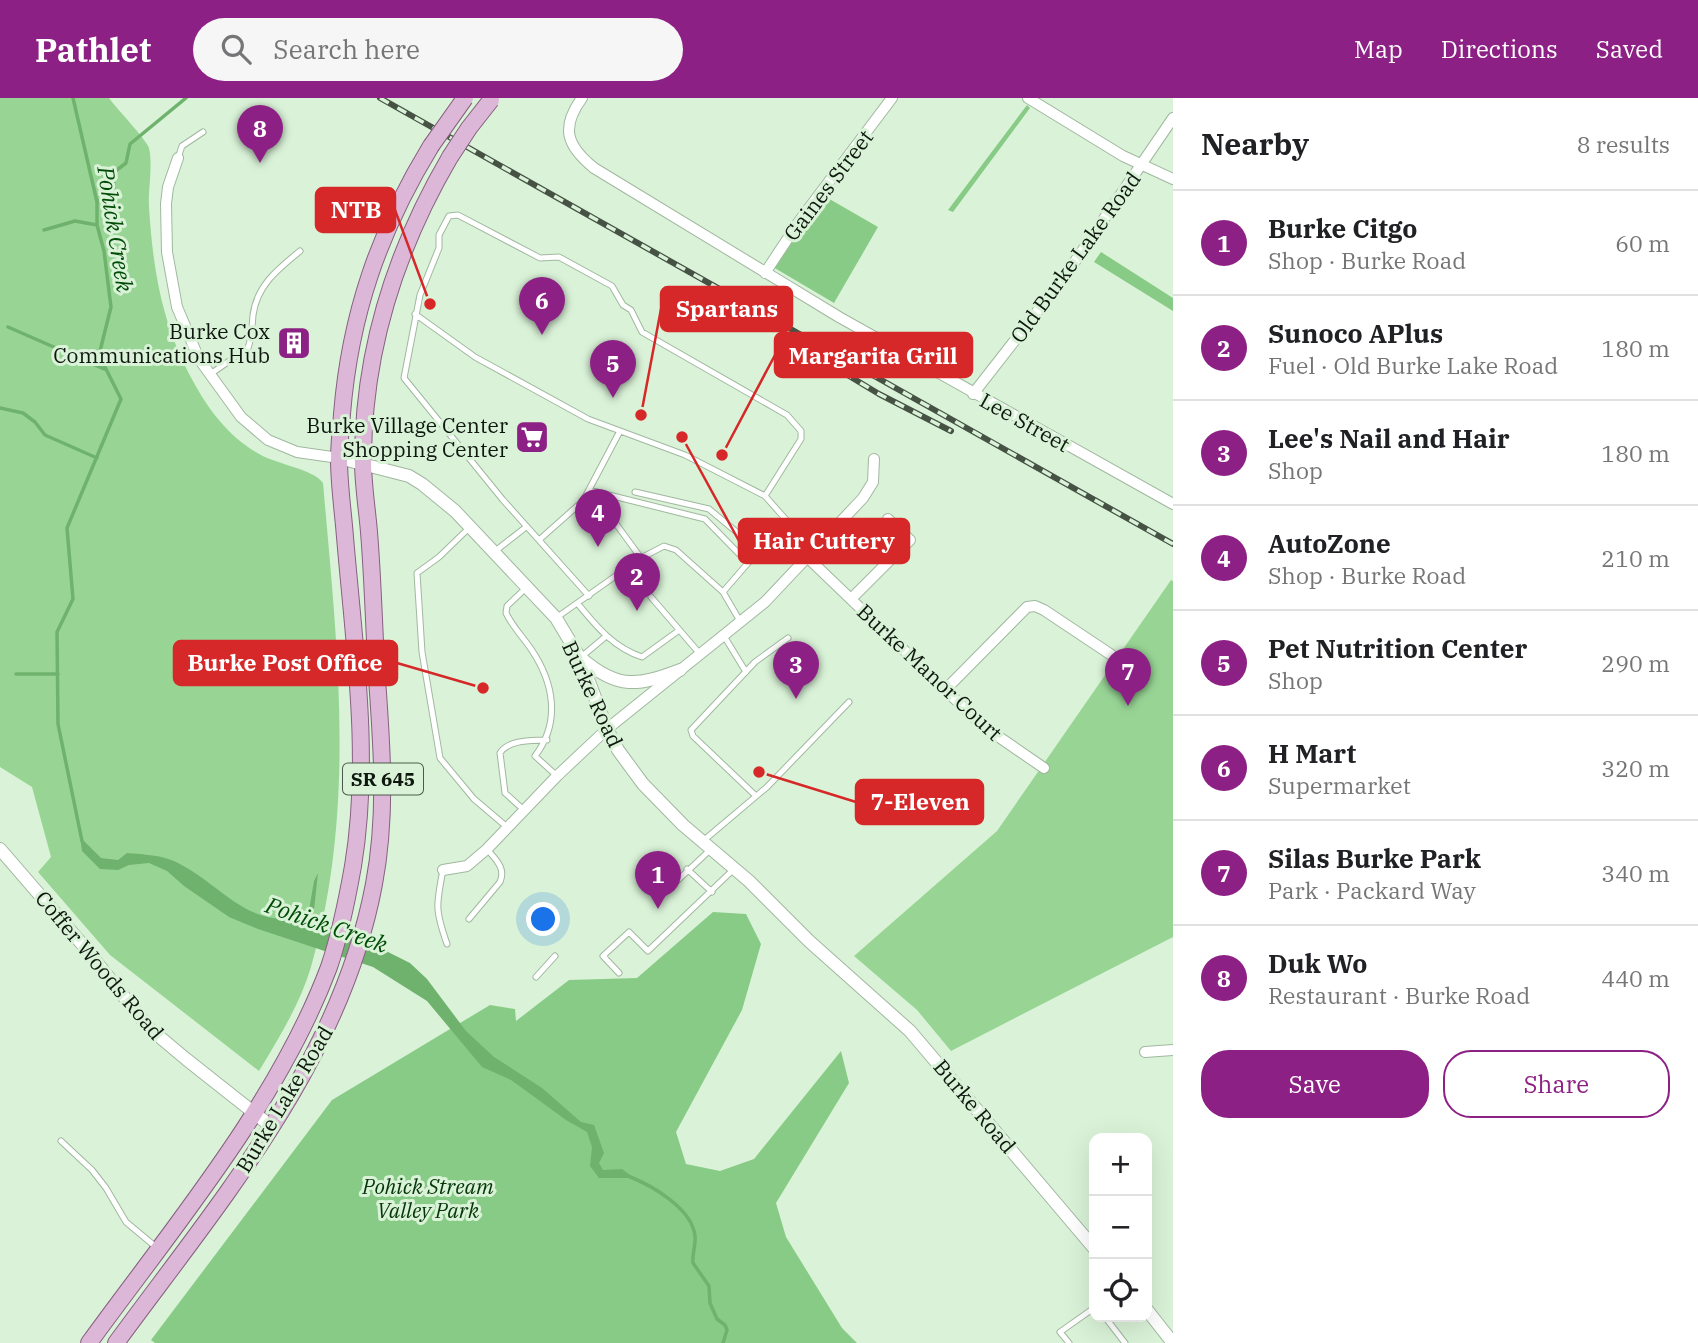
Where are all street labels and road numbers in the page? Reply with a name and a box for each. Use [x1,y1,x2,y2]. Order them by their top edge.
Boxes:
street label: Gaines Street [777,124,879,246]
street label: Old Burke Lake Road [1003,166,1147,348]
street label: Lee Street [975,386,1075,458]
street label: Burke Manor Court [851,597,1009,747]
street label: Burke Road [556,636,630,752]
road number: SR 645 [343,764,423,794]
street label: Coffer Woods Road [29,885,171,1046]
street label: Burke Lake Road [229,1020,339,1178]
street label: Burke Road [928,1053,1023,1159]

